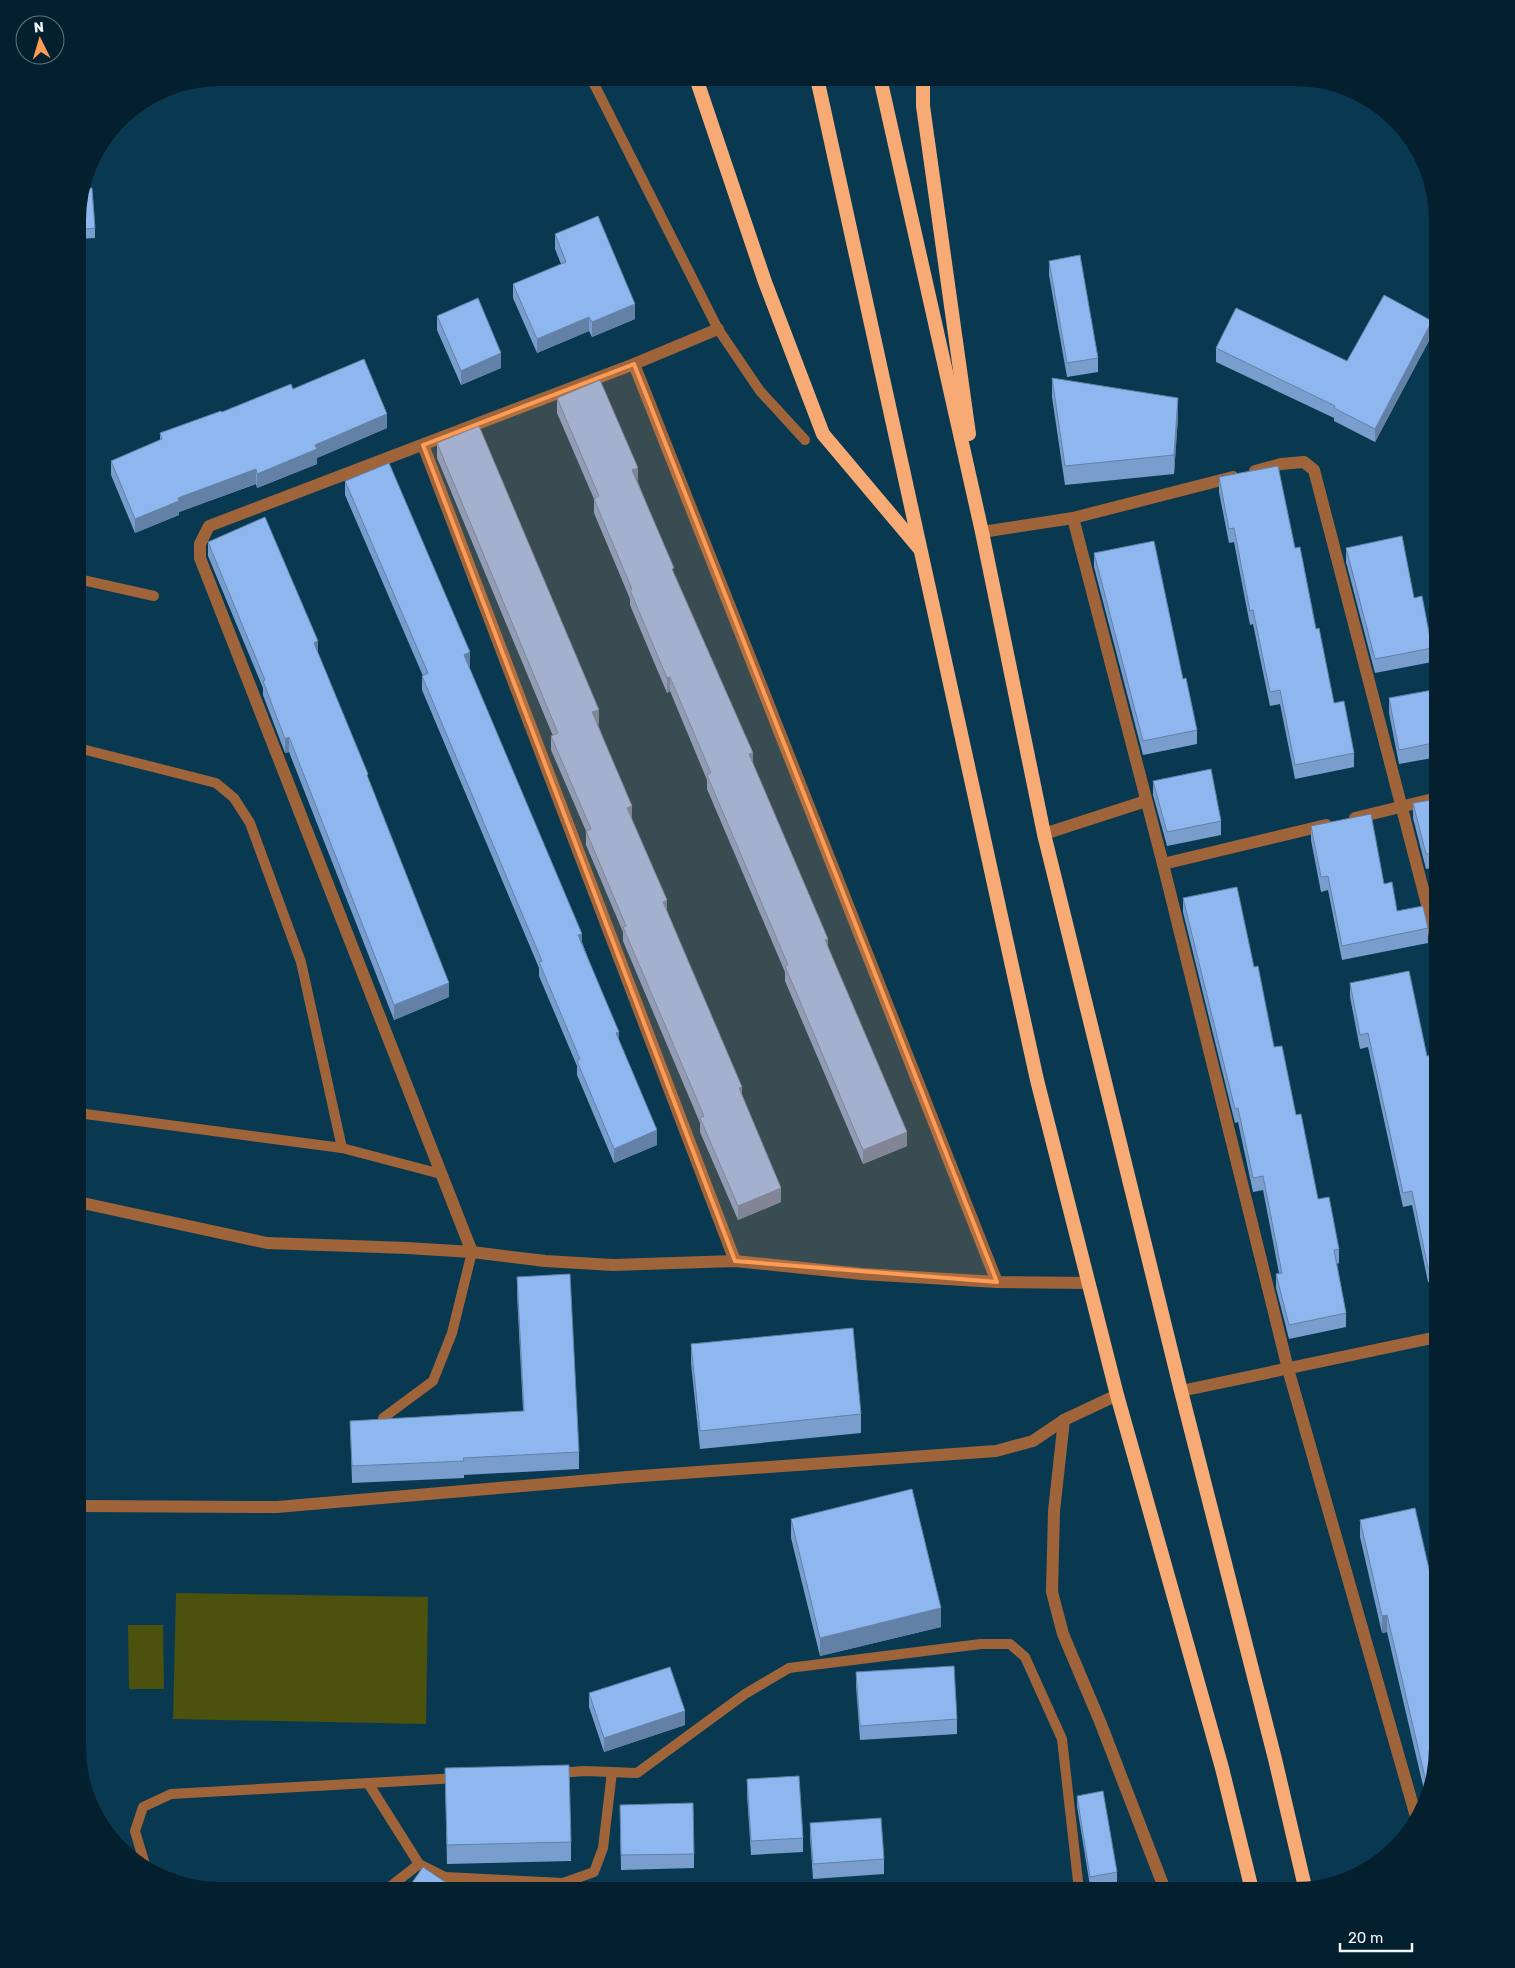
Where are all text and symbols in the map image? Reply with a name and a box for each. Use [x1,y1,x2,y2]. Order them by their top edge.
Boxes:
north arrow [15,15,65,65]
text: N [33,19,45,36]
scale bar [1340,1920,1412,1952]
text: 20 m [1348,1929,1383,1947]

